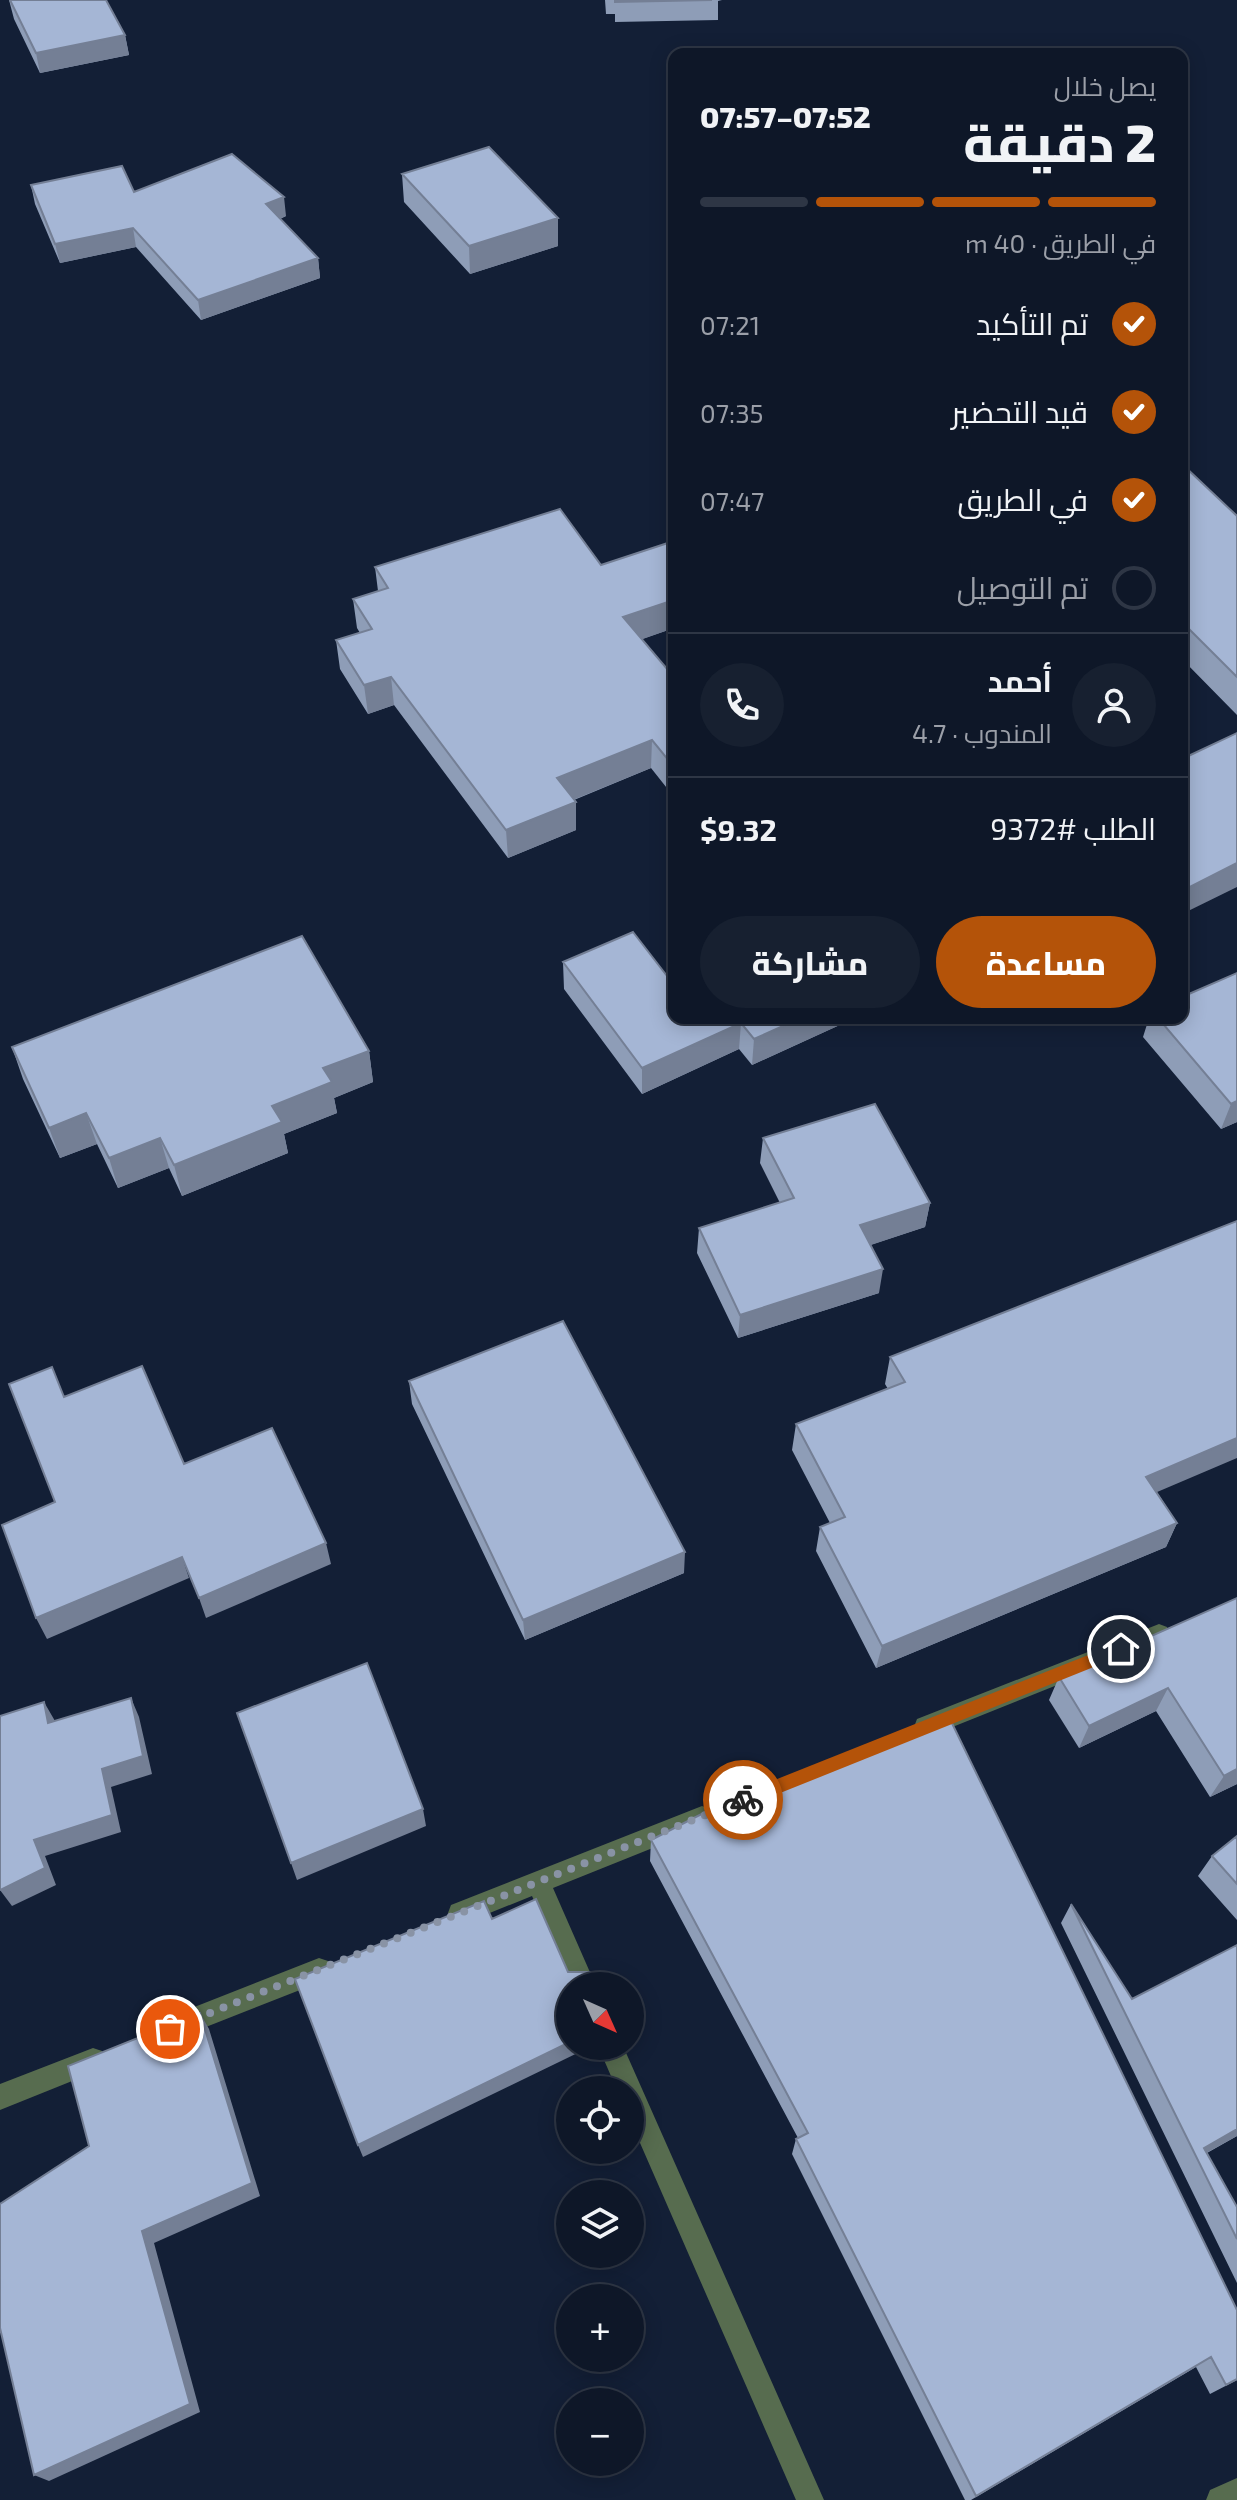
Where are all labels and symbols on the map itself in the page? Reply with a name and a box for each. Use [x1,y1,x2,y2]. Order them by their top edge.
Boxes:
pin [1087,1615,1155,1683]
courier [703,1760,783,1840]
north arrow [556,1972,644,2060]
pin [136,1995,204,2063]

